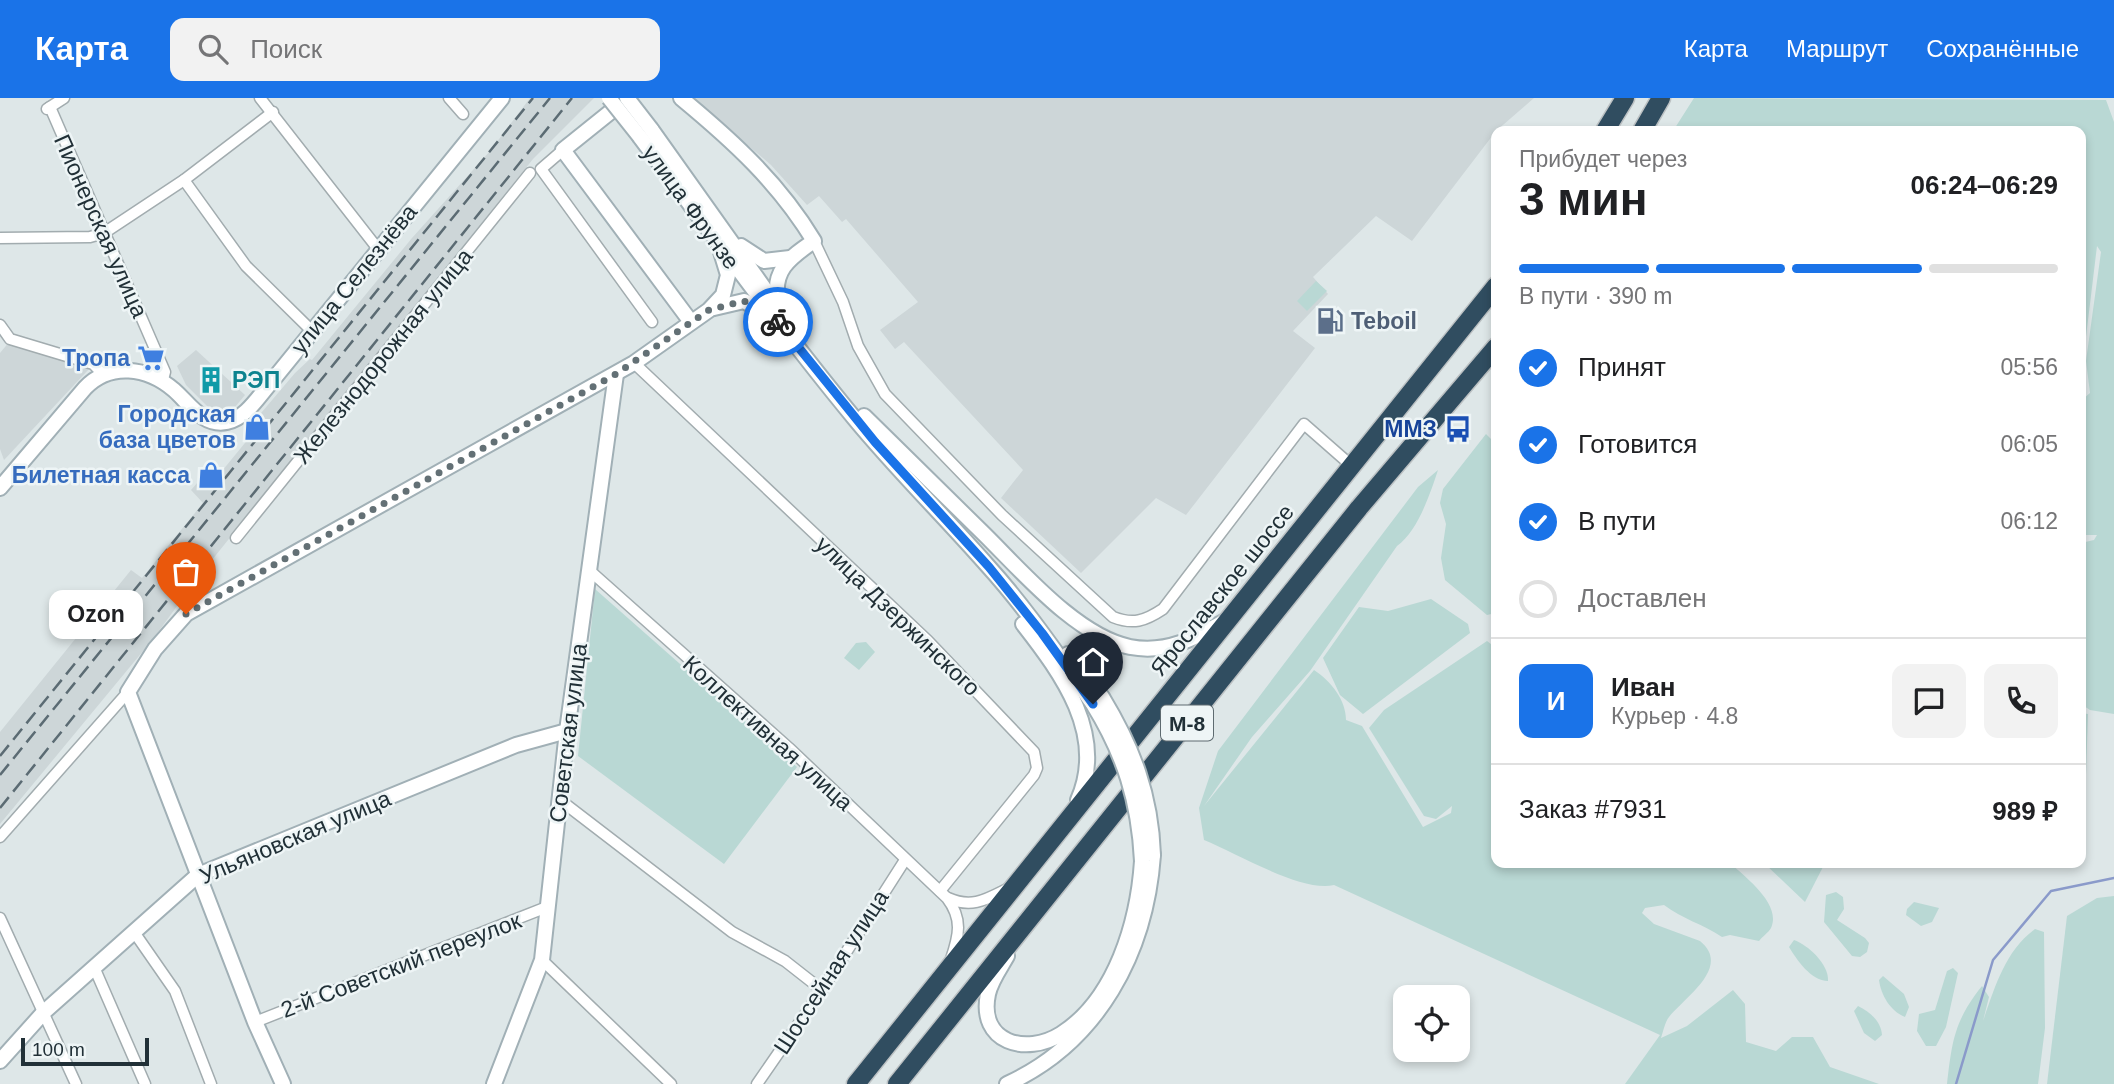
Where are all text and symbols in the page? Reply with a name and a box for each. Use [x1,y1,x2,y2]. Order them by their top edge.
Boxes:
search box [170,18,660,81]
text: Карта [35,30,128,67]
icon: search [194,30,232,68]
text: Поиск [250,34,322,64]
text: Карта [1684,35,1748,62]
text: Маршрут [1786,35,1888,62]
text: Сохранённые [1926,35,2079,62]
street label: Пионерская улица [49,131,153,322]
street label: улица Фрунзе [637,140,745,274]
text: Прибудет через [1519,146,1687,172]
text: 06:24–06:29 [1911,170,2058,200]
text: 3 мин [1519,173,1647,225]
street label: улица Селезнёва [286,199,422,359]
street label: Железнодорожная улица [288,243,478,469]
text: В пути · 390 m [1519,283,1672,309]
courier [743,287,813,357]
icon: bike [759,303,797,341]
fuel station icon: Teboil [1315,306,1345,336]
place label: Teboil [1351,308,1417,334]
supermarket icon: Тропа [136,343,166,373]
place label: Тропа [62,345,130,371]
icon: check [1519,349,1557,387]
text: Принят [1578,352,1666,382]
text: 05:56 [2000,354,2058,380]
building icon: РЭП [196,365,226,395]
place label: РЭП [232,367,280,393]
place label: Городская база цветов [99,401,236,453]
shop icon: Городская база цветов [242,412,272,442]
bus stop icon: ММЗ [1443,414,1473,444]
place label: ММЗ [1384,416,1437,442]
icon: check [1519,426,1557,464]
text: Готовится [1578,429,1697,459]
text: 06:05 [2000,431,2058,457]
shop icon: Билетная касса [196,460,226,490]
place label: Билетная касса [12,462,190,488]
street label: Ярославское шоссе [1145,499,1299,681]
icon: check [1519,503,1557,541]
text: В пути [1578,506,1656,536]
text: 06:12 [2000,508,2058,534]
street label: улица Дзержинского [811,531,985,701]
pin [156,542,216,614]
icon: bag [167,553,205,591]
text: Доставлен [1578,583,1707,613]
callout: Ozon [50,589,144,638]
text: Ozon [67,601,125,627]
pin [1063,632,1123,704]
street label: Советская улица [544,642,592,824]
icon: home [1074,643,1112,681]
street label: Коллективная улица [678,650,858,816]
button: chat [1892,664,1966,738]
button: phone [1984,664,2058,738]
text: Иван [1611,672,1676,702]
text: И [1547,686,1565,716]
text: Курьер · 4.8 [1611,703,1738,729]
road number: М-8 [1161,706,1213,740]
street label: Ульяновская улица [195,785,395,889]
text: Заказ #7931 [1519,794,1667,824]
text: 989 ₽ [1992,796,2058,826]
street label: Шоссейная улица [768,885,894,1059]
street label: 2-й Советский переулок [277,907,526,1023]
map controls [1393,985,1470,1062]
button: locate [1393,985,1470,1062]
scale bar [21,1035,149,1067]
text: 100 m [32,1039,85,1060]

